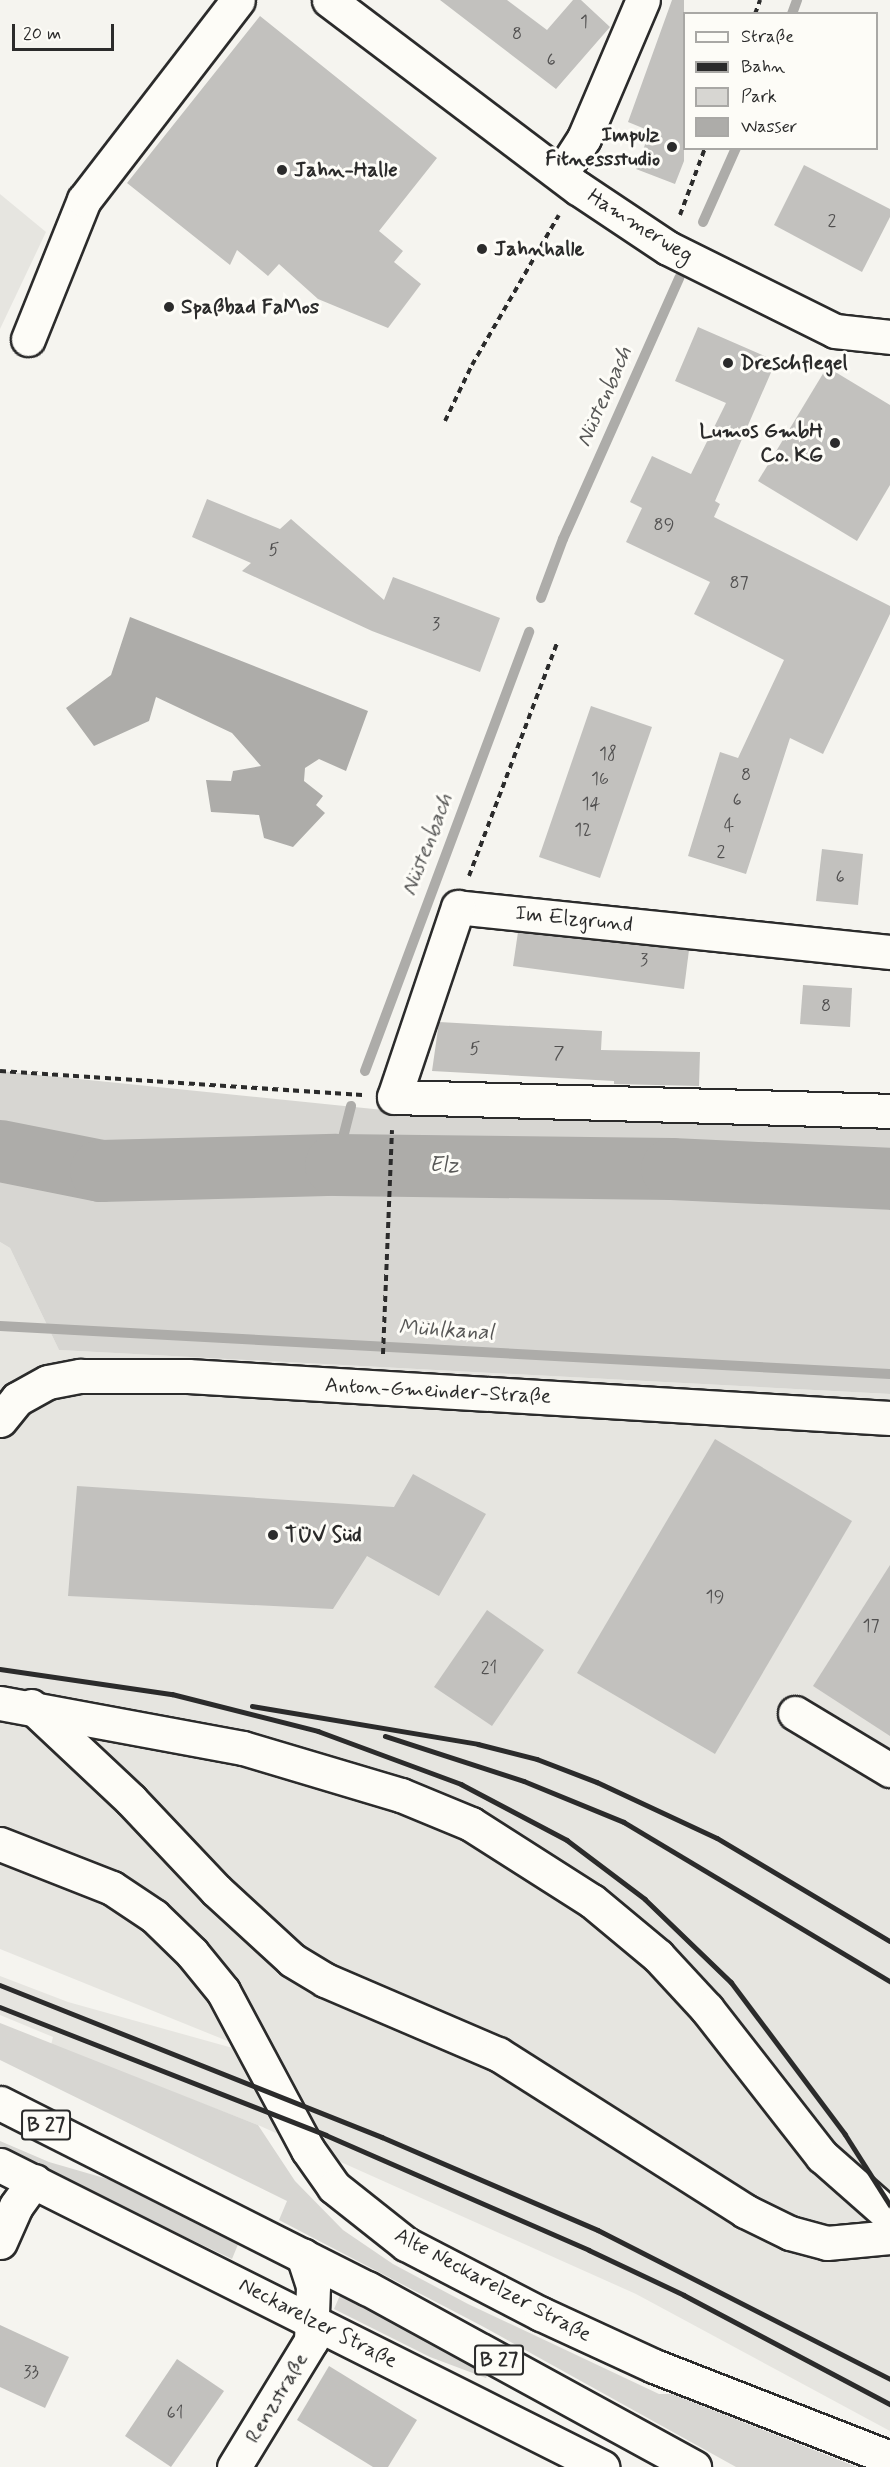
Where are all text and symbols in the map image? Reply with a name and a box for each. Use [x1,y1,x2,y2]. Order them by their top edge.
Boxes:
house number: 1 [580,11,588,33]
scale bar [15,12,117,50]
legend [683,12,878,150]
text: 20 m [23,22,61,46]
house number: 8 [512,23,522,45]
text: Straße [741,25,794,49]
house number: 6 [546,49,556,71]
text: Bahn [741,55,785,79]
text: Park [741,85,777,109]
text: Wasser [741,115,797,139]
place label: Impulz Fitnessstudio [545,122,660,172]
marker: Impulz Fitnessstudio [665,140,679,154]
place label: Jahn-Halle [294,157,398,183]
marker: Jahn-Halle [275,163,289,177]
street label: Hammerweg [583,184,697,268]
house number: 2 [828,210,836,232]
place label: Jahnhalle [494,236,584,262]
marker: Jahnhalle [475,242,489,256]
place label: Spaßbad FaMos [181,294,319,320]
marker: Spaßbad FaMos [162,300,176,314]
water label: Nüstenbach [571,343,639,451]
place label: Dreschflegel [740,350,848,376]
marker: Dreschflegel [721,356,735,370]
place label: Lumos GmbH Co. KG [700,418,823,468]
marker: Lumos GmbH Co. KG [828,436,842,450]
house number: 89 [654,514,674,536]
house number: 5 [269,539,279,561]
house number: 87 [729,572,749,594]
house number: 3 [432,613,440,635]
house number: 18 [599,743,617,765]
house number: 8 [741,764,751,786]
house number: 16 [591,768,609,790]
house number: 6 [732,789,742,811]
water label: Nüstenbach [397,790,459,900]
house number: 14 [582,793,600,815]
house number: 4 [724,815,734,837]
house number: 12 [574,819,592,841]
house number: 2 [717,841,725,863]
house number: 6 [835,866,845,888]
street label: Im Elzgrund [516,900,632,938]
house number: 3 [640,949,648,971]
house number: 8 [821,995,831,1017]
house number: 5 [470,1038,480,1060]
house number: 7 [554,1042,564,1064]
water label: Elz [429,1153,459,1179]
water label: Mühlkanal [398,1315,494,1347]
street label: Anton-Gmeinder-Straße [324,1372,552,1410]
place label: TÜV Süd [285,1522,363,1548]
marker: TÜV Süd [266,1528,280,1542]
house number: 19 [706,1586,724,1608]
house number: 17 [862,1615,880,1637]
house number: 21 [481,1657,497,1679]
road number: B 27 [20,2108,72,2142]
street label: Alte Neckarelzer Straße [392,2223,594,2347]
street label: Neckarelzer Straße [235,2272,401,2374]
road number: B 27 [474,2343,524,2377]
street label: Renzstraße [240,2348,314,2448]
house number: 33 [23,2361,39,2383]
house number: 61 [167,2402,183,2424]

